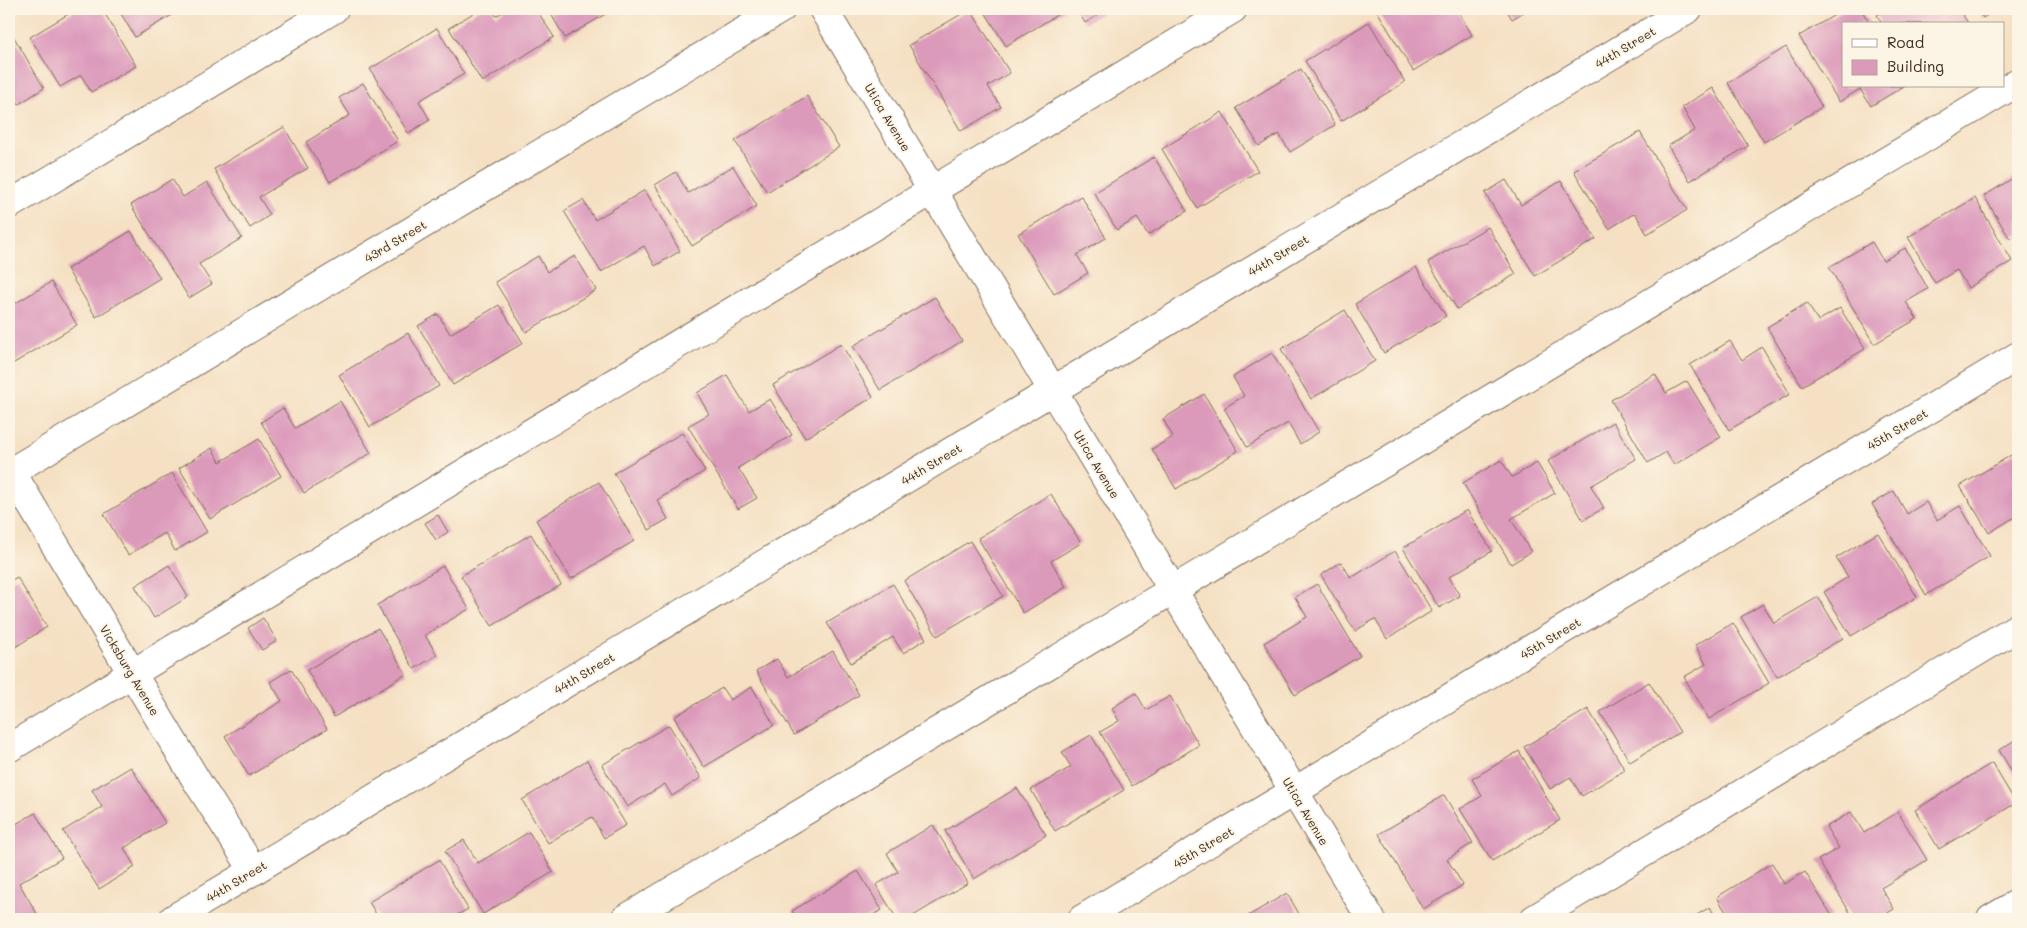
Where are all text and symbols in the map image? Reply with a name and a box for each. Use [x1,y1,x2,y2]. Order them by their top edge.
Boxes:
legend [1842,22,2004,88]
street label: 44th Street [1592,23,1658,71]
text: Road [1887,32,1924,52]
text: Building [1887,56,1944,76]
street label: Utica Avenue [861,80,915,154]
street label: 43rd Street [361,216,429,266]
street label: 44th Street [1245,231,1311,279]
street label: 45th Street [1864,405,1930,453]
street label: Utica Avenue [1070,427,1124,501]
street label: 44th Street [898,440,964,488]
street label: 45th Street [1517,614,1583,662]
street label: Vicksburg Avenue [97,622,163,718]
street label: 44th Street [551,649,617,697]
street label: Utica Avenue [1279,774,1333,848]
street label: 45th Street [1170,823,1236,871]
street label: 44th Street [203,857,269,905]

